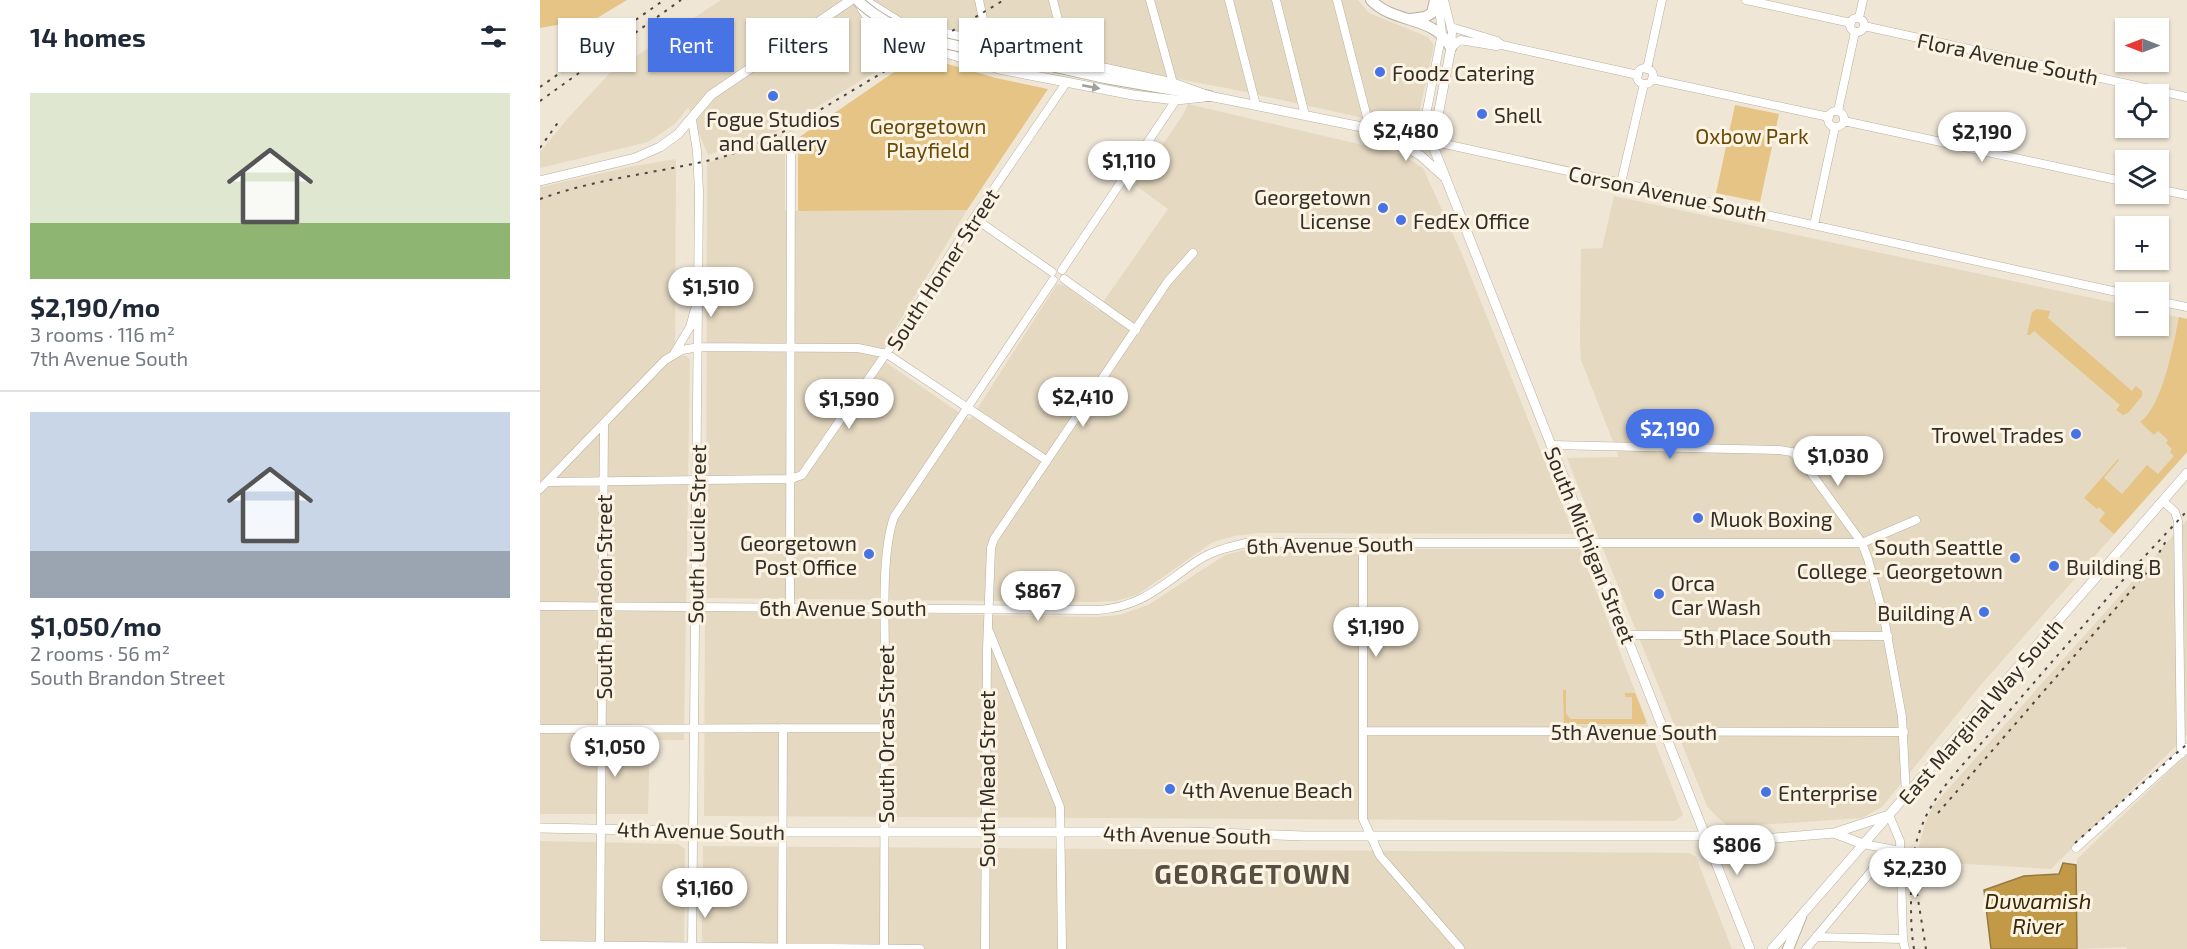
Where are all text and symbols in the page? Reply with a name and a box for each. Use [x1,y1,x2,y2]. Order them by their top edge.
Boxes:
chip: Buy [558,18,636,72]
chip: Rent [648,18,734,72]
chip: Filters [746,18,849,72]
chip: New [861,18,947,72]
chip: Apartment [959,18,1104,72]
north arrow [2115,18,2169,72]
map controls [2115,18,2169,336]
icon: filters [477,20,510,53]
text: 14 homes [30,21,146,52]
street label: Flora Avenue South [1915,27,2101,89]
place label: Foodz Catering [1392,60,1535,85]
marker: Foodz Catering [1373,65,1387,79]
one-way arrow [1082,83,1101,92]
button: locate [2115,84,2169,138]
marker: Fogue Studios and Gallery [766,89,780,103]
place label: Shell [1494,102,1542,127]
place label: Fogue Studios and Gallery [706,106,840,155]
marker: Shell [1475,107,1489,121]
pin: $2,480 [1357,111,1455,162]
pin: $2,190 [1933,112,2031,163]
park label: Georgetown Playfield [869,113,987,162]
text: $2,480 [1373,118,1439,142]
text: $2,190 [1952,119,2012,143]
park label: Oxbow Park [1695,123,1809,148]
icon: home [216,132,324,240]
pin: $1,110 [1080,141,1178,192]
text: $1,110 [1102,148,1156,172]
button: layers [2115,150,2169,204]
street label: Corson Avenue South [1566,160,1770,226]
street label: South Homer Street [881,184,1003,354]
place label: Georgetown License [1254,184,1371,233]
marker: Georgetown License [1376,201,1390,215]
place label: FedEx Office [1413,208,1530,233]
marker: FedEx Office [1394,213,1408,227]
button: + [2115,216,2169,270]
pin: $1,510 [662,267,760,318]
text: $1,510 [682,274,740,298]
button: − [2115,282,2169,336]
text: $2,190/mo [30,291,160,322]
text: 3 rooms · 116 m² [30,322,175,346]
text: 7th Avenue South [30,346,188,370]
pin: $2,410 [1034,377,1132,428]
pin: $1,590 [800,379,898,430]
text: $2,410 [1052,384,1114,408]
text: $1,590 [819,386,879,410]
pin: $2,190 [1621,409,1719,460]
text: $2,190 [1640,416,1700,440]
place label: Trowel Trades [1931,422,2064,447]
marker: Trowel Trades [2069,427,2083,441]
pin: $1,030 [1789,436,1887,487]
street label: South Michigan Street [1540,443,1642,647]
text: $1,030 [1807,443,1869,467]
street label: South Lucile Street [682,444,710,624]
icon: home [216,451,324,559]
street label: South Brandon Street [591,495,616,699]
place label: Muok Boxing [1710,506,1833,531]
marker: Muok Boxing [1691,511,1705,525]
place label: Georgetown Post Office [740,530,857,579]
street label: 6th Avenue South [1246,530,1414,558]
place label: South Seattle College - Georgetown [1797,534,2003,583]
marker: Georgetown Post Office [862,547,876,561]
marker: South Seattle College - Georgetown [2008,551,2022,565]
place label: Building B [2066,554,2161,579]
marker: Building B [2047,559,2061,573]
place label: Orca Car Wash [1671,570,1761,619]
pin: $867 [1002,571,1074,622]
text: $867 [1015,578,1061,602]
marker: Orca Car Wash [1652,587,1666,601]
street label: 6th Avenue South [759,595,927,620]
place label: Building A [1877,600,1972,625]
marker: Building A [1977,605,1991,619]
pin: $1,190 [1327,607,1425,658]
text: $1,050/mo [30,610,162,641]
street label: East Marginal Way South [1892,613,2068,809]
text: $1,190 [1347,614,1405,638]
street label: 5th Place South [1683,624,1831,649]
text: 2 rooms · 56 m² [30,641,170,665]
street label: South Orcas Street [873,645,898,823]
text: South Brandon Street [30,665,225,689]
street label: South Mead Street [974,691,999,867]
street label: 5th Avenue South [1551,719,1717,744]
pin: $1,050 [566,727,664,778]
text: $1,050 [584,734,646,758]
place label: 4th Avenue Beach [1182,777,1353,802]
place label: Enterprise [1778,780,1877,805]
marker: 4th Avenue Beach [1163,782,1177,796]
marker: Enterprise [1759,785,1773,799]
street label: 4th Avenue South [617,816,785,844]
street label: 4th Avenue South [1103,820,1271,848]
pin: $806 [1701,825,1773,876]
text: $806 [1713,832,1761,856]
pin: $2,230 [1866,848,1964,899]
text: $2,230 [1883,855,1947,879]
district label: GEORGETOWN [1154,857,1352,889]
pin: $1,160 [656,868,754,919]
text: $1,160 [676,875,734,899]
water label: Duwamish River [1985,887,2091,938]

